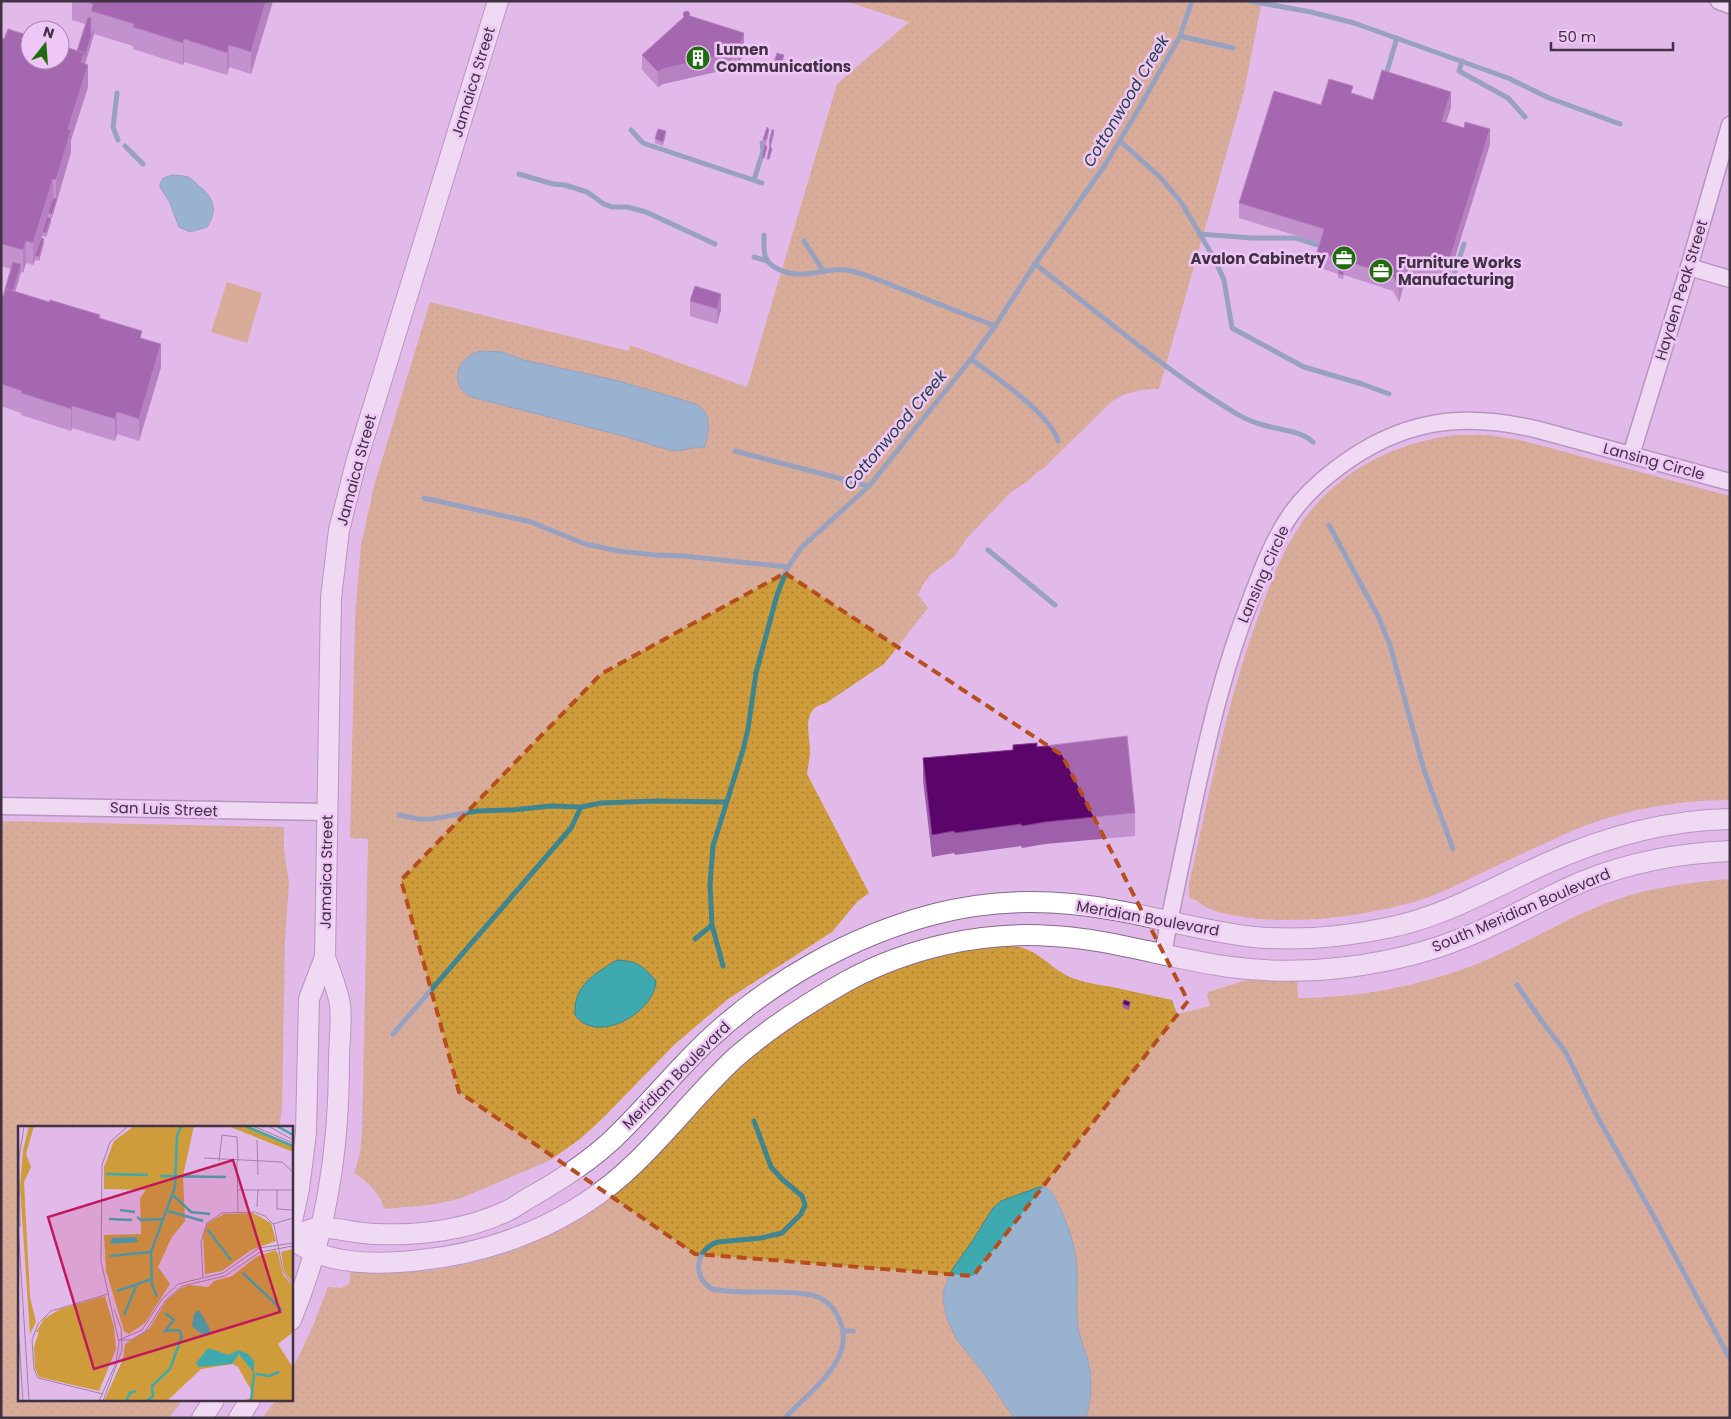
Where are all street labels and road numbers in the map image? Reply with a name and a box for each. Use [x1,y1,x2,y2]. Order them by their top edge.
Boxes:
street label: Jamaica Street [446,24,500,140]
street label: Hayden Peak Street [1650,217,1712,363]
street label: Jamaica Street [331,412,381,528]
street label: Lansing Circle [1601,437,1707,485]
street label: Lansing Circle [1232,522,1294,626]
street label: San Luis Street [110,797,218,821]
street label: Jamaica Street [315,815,337,929]
street label: South Meridian Boulevard [1429,863,1613,957]
street label: Meridian Boulevard [1075,895,1221,941]
street label: Meridian Boulevard [617,1016,735,1134]

